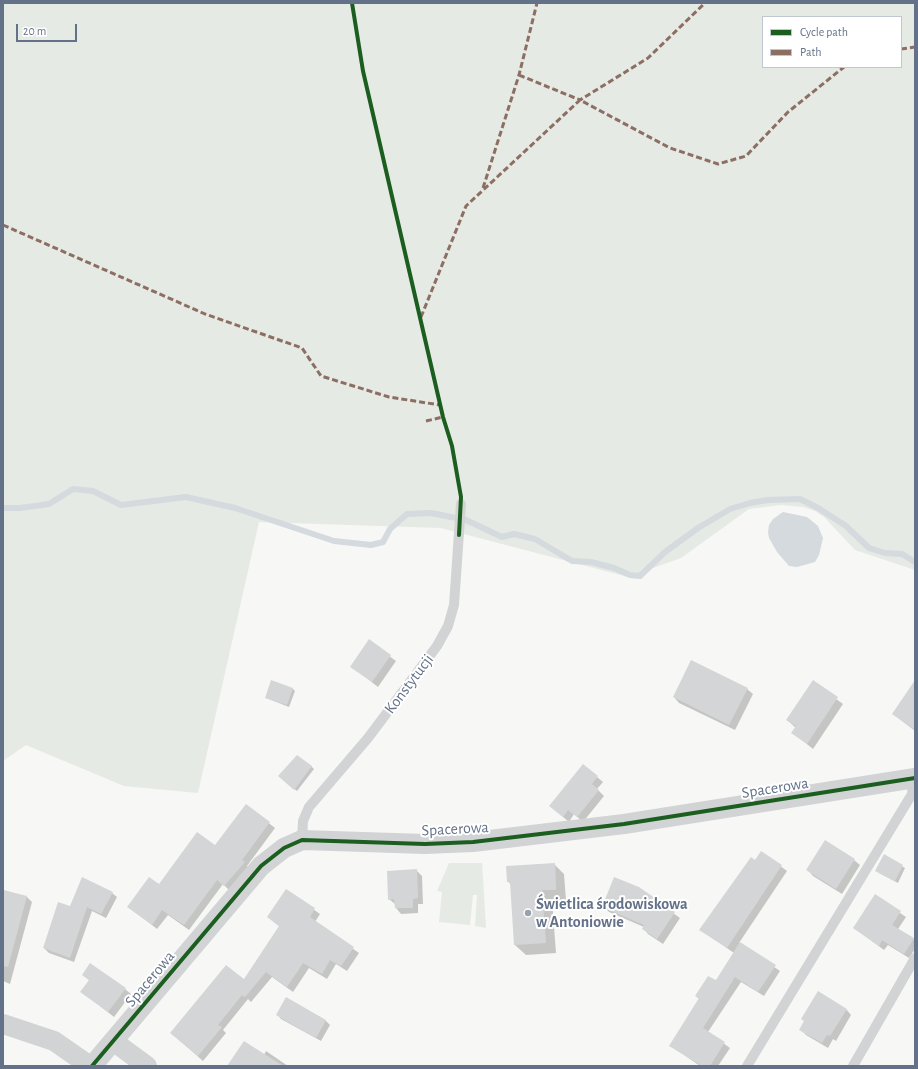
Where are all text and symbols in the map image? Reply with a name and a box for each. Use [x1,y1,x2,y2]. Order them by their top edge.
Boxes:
scale bar [18,16,79,42]
legend [762,16,902,68]
text: 20 m [23,25,46,37]
text: Cycle path [800,26,848,38]
text: Path [800,46,822,58]
street label: Konstytucji [380,650,438,718]
street label: Spacerowa [740,773,810,803]
street label: Spacerowa [421,818,489,840]
place label: Świetlica środowiskowa w Antoniowie [536,894,688,932]
marker: Świetlica środowiskowa w Antoniowie [523,908,533,918]
street label: Spacerowa [121,947,179,1011]

